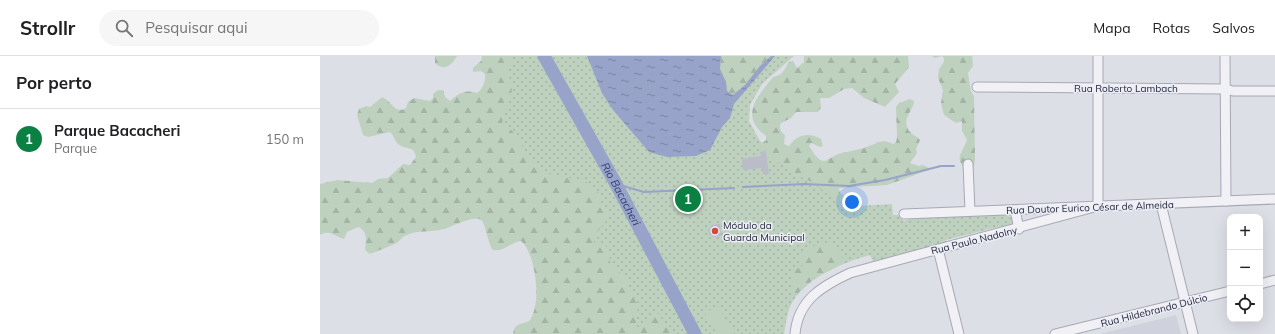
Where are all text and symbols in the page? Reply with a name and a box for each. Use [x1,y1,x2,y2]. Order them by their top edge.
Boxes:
search box [99,10,379,46]
text: Strollr [20,16,75,40]
icon: search [113,17,135,39]
text: Pesquisar aqui [145,18,248,37]
text: Mapa [1093,19,1131,37]
text: Rotas [1153,19,1190,37]
text: Salvos [1212,19,1255,37]
text: Por perto [16,72,92,93]
street label: Rua Roberto Lambach [1074,82,1178,95]
text: Parque Bacacheri [54,121,180,140]
text: 1 [25,131,33,147]
text: 150 m [266,131,304,147]
text: Parque [54,140,97,156]
water label: Rio Bacacheri [598,160,644,228]
pin: 1 [675,184,701,214]
your location [842,192,862,212]
street label: Rua Doutor Eurico César de Almeida [1006,198,1174,217]
map controls [1227,214,1263,322]
button: + [1227,214,1263,250]
place label: Módulo da Guarda Municipal [723,219,805,244]
street label: Rua Paulo Nadolny [929,223,1019,258]
marker: Módulo da Guarda Municipal [710,226,720,236]
button: − [1227,250,1263,286]
button: locate [1227,286,1263,322]
street label: Rua Hildebrando Dúlcio [1099,291,1209,330]

